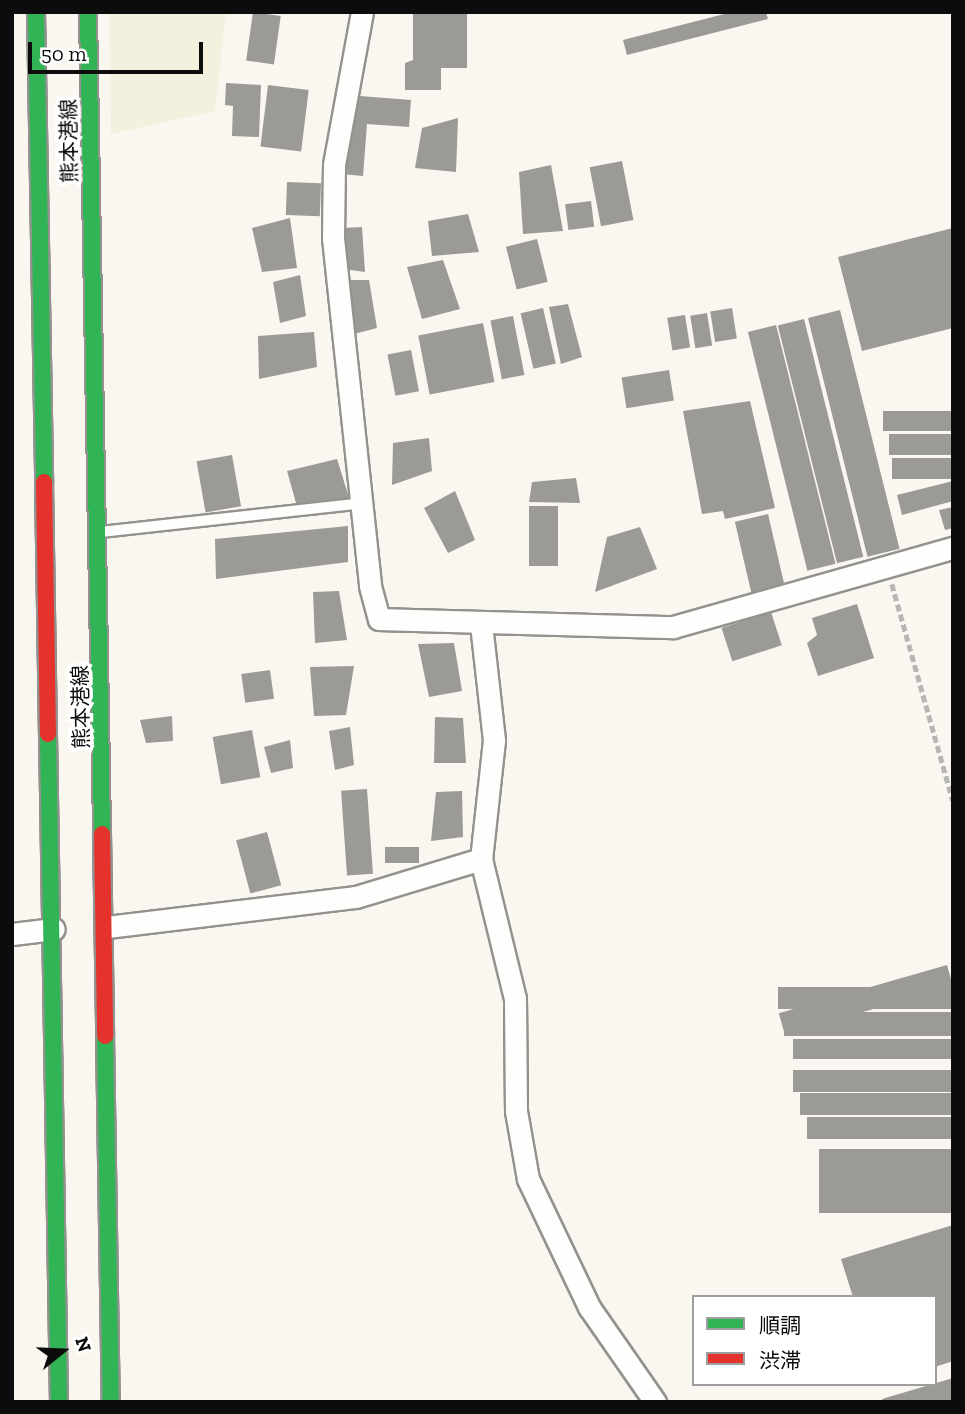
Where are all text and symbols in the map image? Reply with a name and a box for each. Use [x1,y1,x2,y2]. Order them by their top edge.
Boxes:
scale bar [32,28,206,72]
text: 50 m [41,41,87,66]
street label: 熊本港線 [56,99,82,183]
street label: 熊本港線 [68,665,94,749]
legend [692,1295,937,1386]
text: 順調 [759,1313,801,1338]
north arrow [28,1316,98,1386]
text: N [70,1334,97,1355]
text: 渋滞 [759,1348,801,1373]

